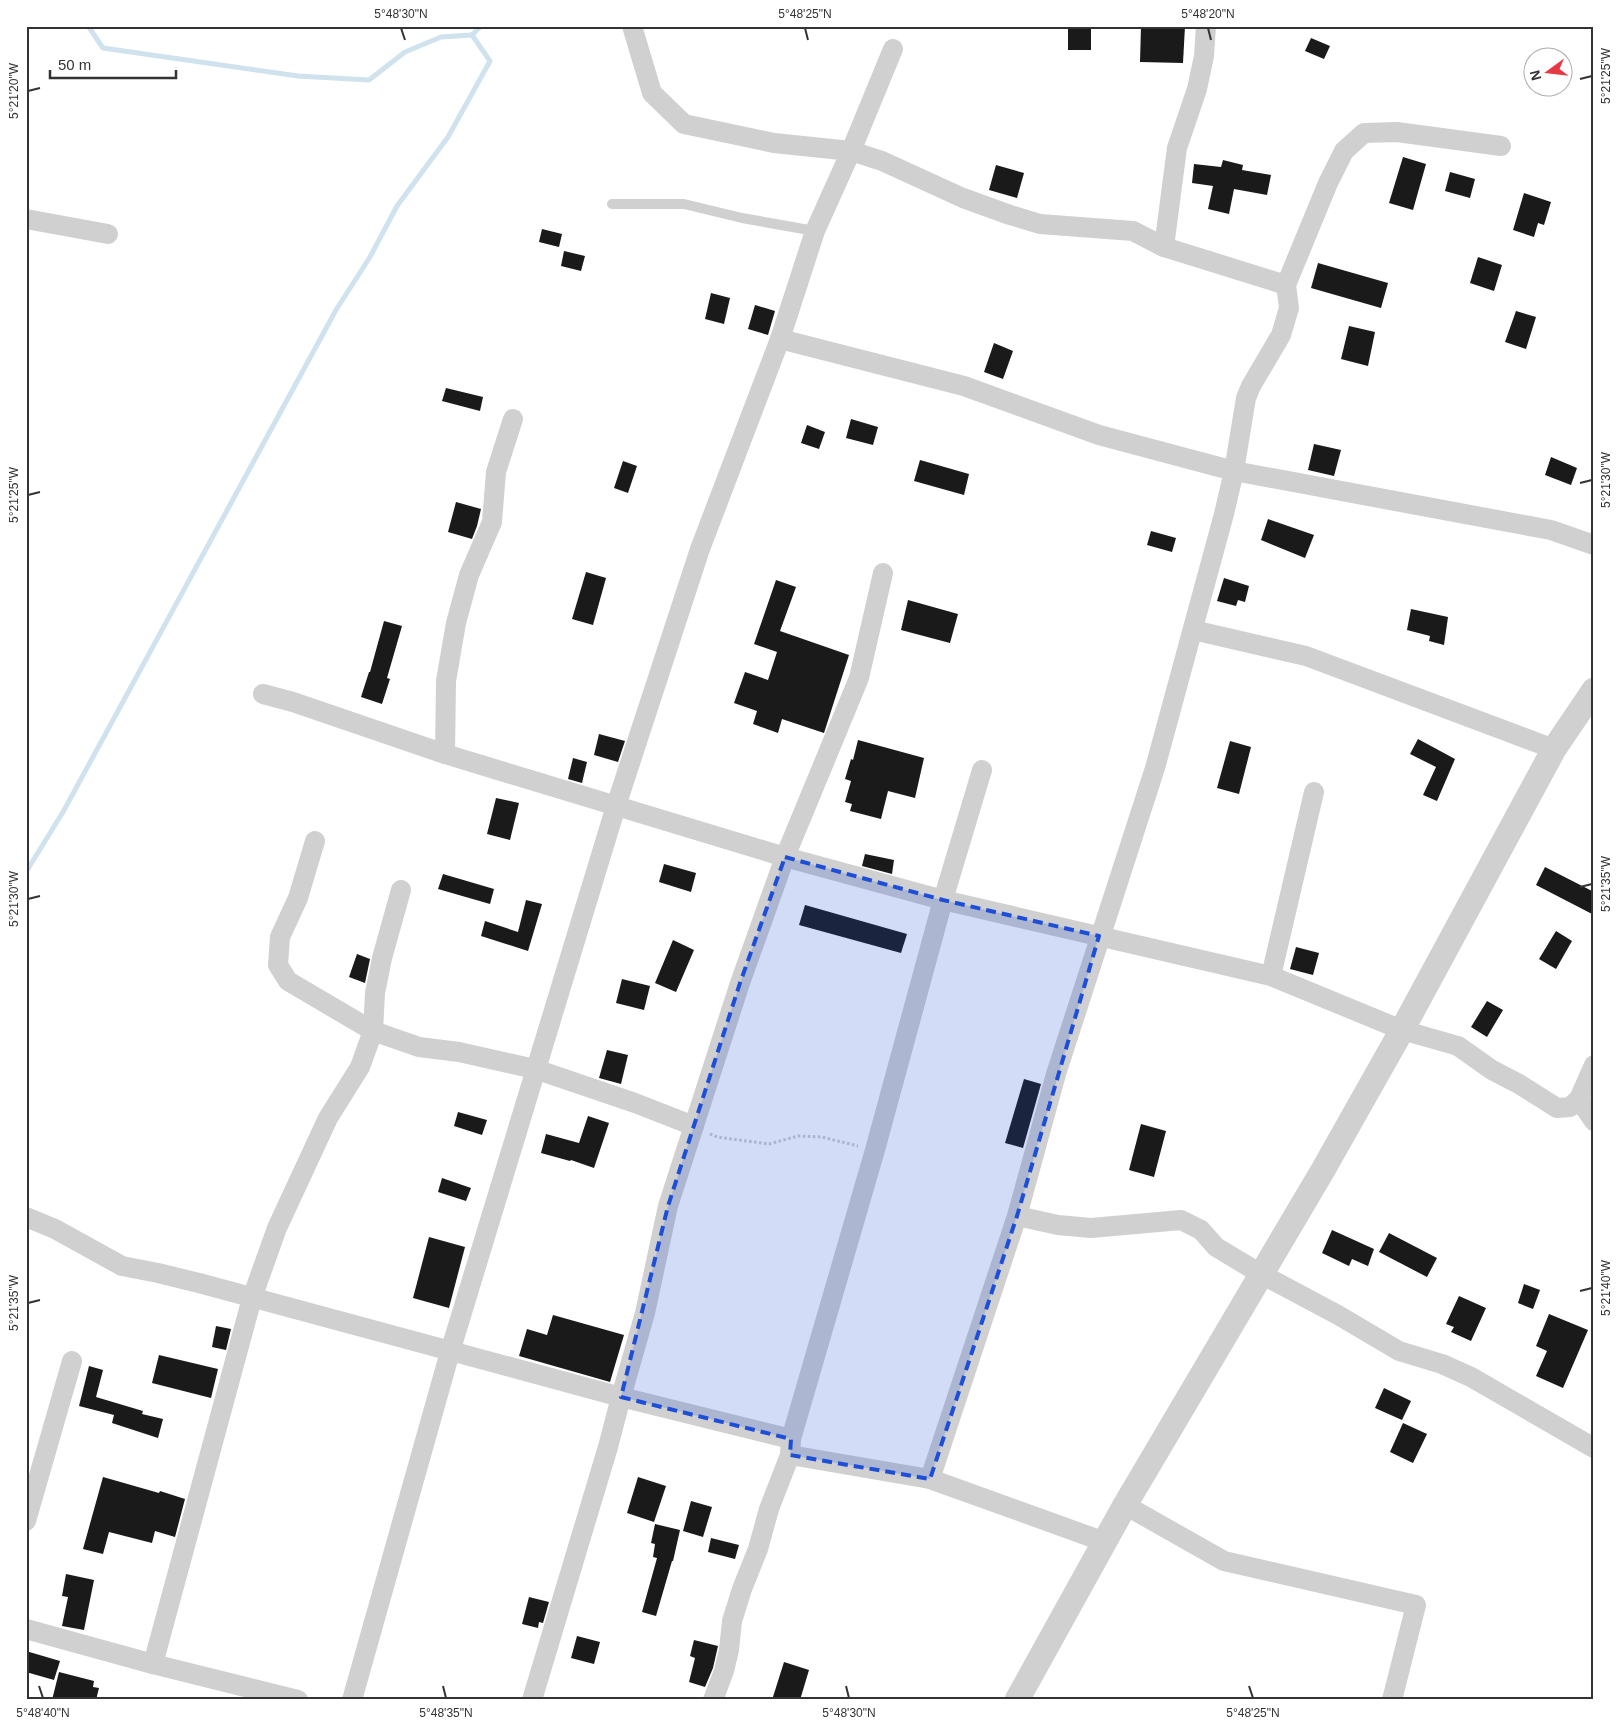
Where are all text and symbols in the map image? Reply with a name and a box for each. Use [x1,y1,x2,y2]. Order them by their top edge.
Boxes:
text: 5°48'30"N [374,7,428,21]
text: 5°48'25"N [778,7,832,21]
text: 5°48'20"N [1181,7,1235,21]
text: 5°21'25"W [1599,47,1613,104]
scale bar [50,48,176,80]
north arrow [1522,48,1572,98]
text: 50 m [58,56,91,73]
text: 5°21'20"W [7,62,21,119]
text: N [1526,68,1544,82]
text: 5°21'30"W [1599,451,1613,508]
text: 5°21'25"W [7,466,21,523]
text: 5°21'35"W [1599,855,1613,912]
text: 5°21'30"W [7,870,21,927]
text: 5°21'40"W [1599,1259,1613,1316]
text: 5°21'35"W [7,1274,21,1331]
text: 5°48'40"N [16,1706,70,1720]
text: 5°48'35"N [419,1706,473,1720]
text: 5°48'30"N [822,1706,876,1720]
text: 5°48'25"N [1226,1706,1280,1720]

